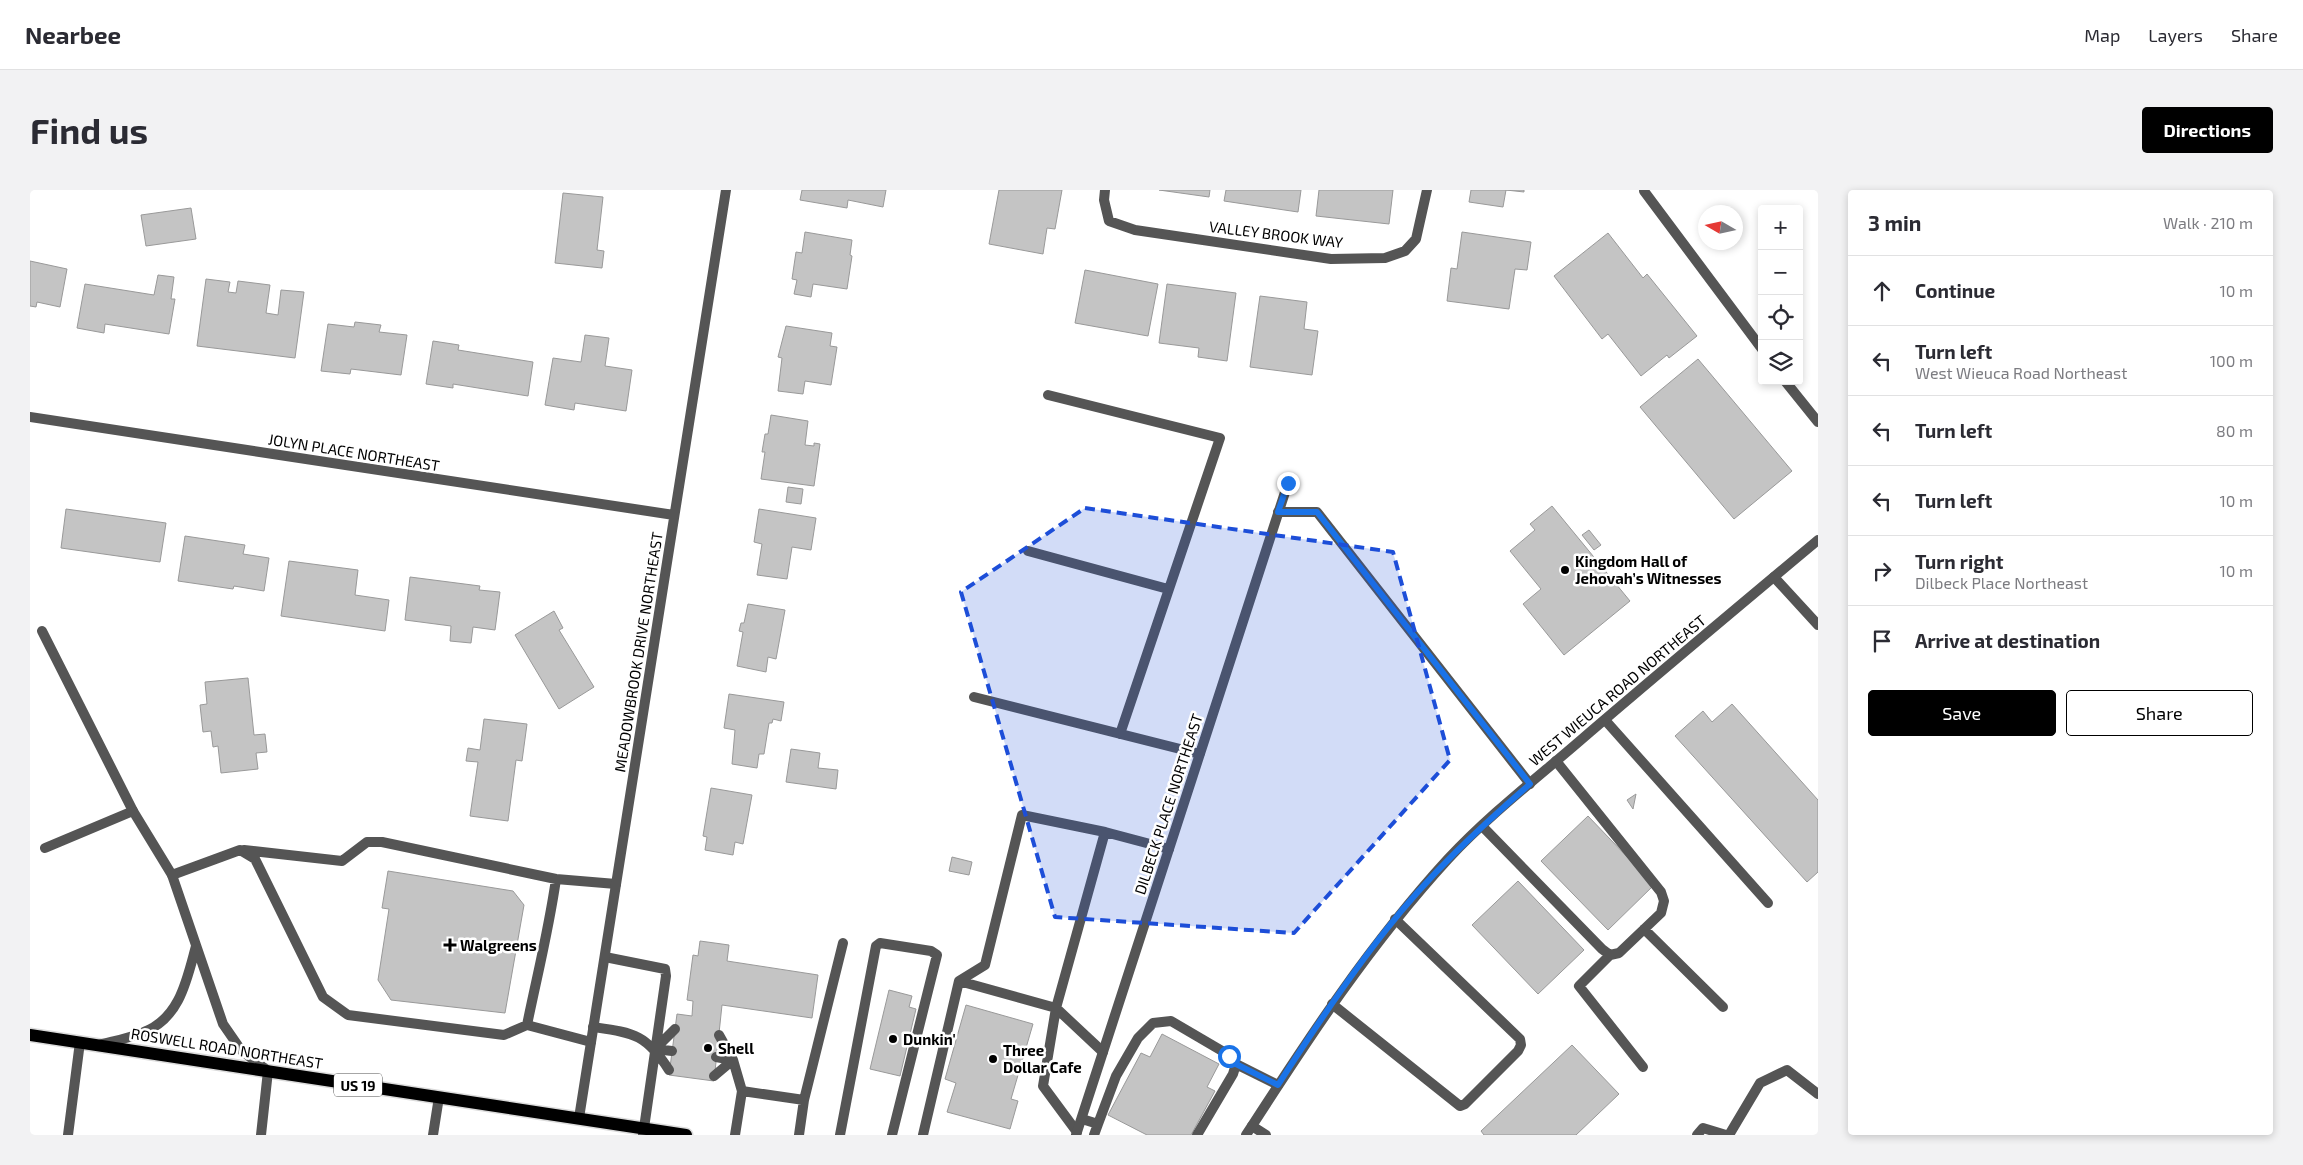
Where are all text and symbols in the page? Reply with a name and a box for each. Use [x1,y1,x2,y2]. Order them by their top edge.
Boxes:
text: Nearbee [25,20,121,49]
text: Map [2084,24,2120,46]
text: Layers [2148,24,2203,46]
text: Share [2231,24,2278,46]
button: Directions [2142,107,2273,153]
text: Find us [30,109,148,151]
north arrow [1698,205,1743,250]
map controls [1758,205,1803,385]
button: + [1758,205,1803,250]
text: 3 min [1868,210,1921,235]
text: Walk · 210 m [2163,213,2253,232]
street label: VALLEY BROOK WAY [1208,217,1344,251]
button: − [1758,250,1803,295]
icon: ahead [1868,277,1896,305]
text: Continue [1915,279,1995,302]
text: 10 m [2219,281,2253,300]
button: locate [1758,295,1803,340]
button: layers [1758,340,1803,385]
text: Turn left [1915,340,1992,363]
icon: left [1868,347,1896,375]
text: 100 m [2210,351,2253,370]
text: West Wieuca Road Northeast [1915,363,2127,382]
icon: left [1868,417,1896,445]
text: Turn left [1915,419,1992,442]
text: 80 m [2216,421,2253,440]
street label: JOLYN PLACE NORTHEAST [267,430,441,474]
route end [1277,472,1300,495]
icon: left [1868,487,1896,515]
text: Turn left [1915,489,1992,512]
text: 10 m [2219,491,2253,510]
street label: MEADOWBROOK DRIVE NORTHEAST [610,530,666,773]
text: Turn right [1915,550,2003,573]
place label: Kingdom Hall of Jehovah’s Witnesses [1575,552,1722,587]
icon: right [1868,557,1896,585]
text: 10 m [2219,561,2253,580]
marker: Kingdom Hall of Jehovah’s Witnesses [1559,564,1571,576]
text: Dilbeck Place Northeast [1915,573,2088,592]
street label: WEST WIEUCA ROAD NORTHEAST [1525,611,1709,769]
icon: arrive [1868,627,1896,655]
text: Arrive at destination [1915,629,2100,652]
button: Save [1868,690,2056,736]
button: Share [2066,690,2253,736]
street label: DILBECK PLACE NORTHEAST [1130,711,1206,897]
place label: Walgreens [460,936,537,954]
marker: Walgreens [444,939,456,951]
street label: ROSWELL ROAD NORTHEAST [130,1024,324,1072]
place label: Dunkin' [903,1030,956,1048]
marker: Dunkin' [887,1033,899,1045]
place label: Shell [718,1039,754,1057]
place label: Three Dollar Cafe [1003,1041,1082,1076]
marker: Shell [702,1042,714,1054]
route start [1218,1045,1241,1068]
marker: Three Dollar Cafe [987,1053,999,1065]
road number: US 19 [334,1074,382,1096]

